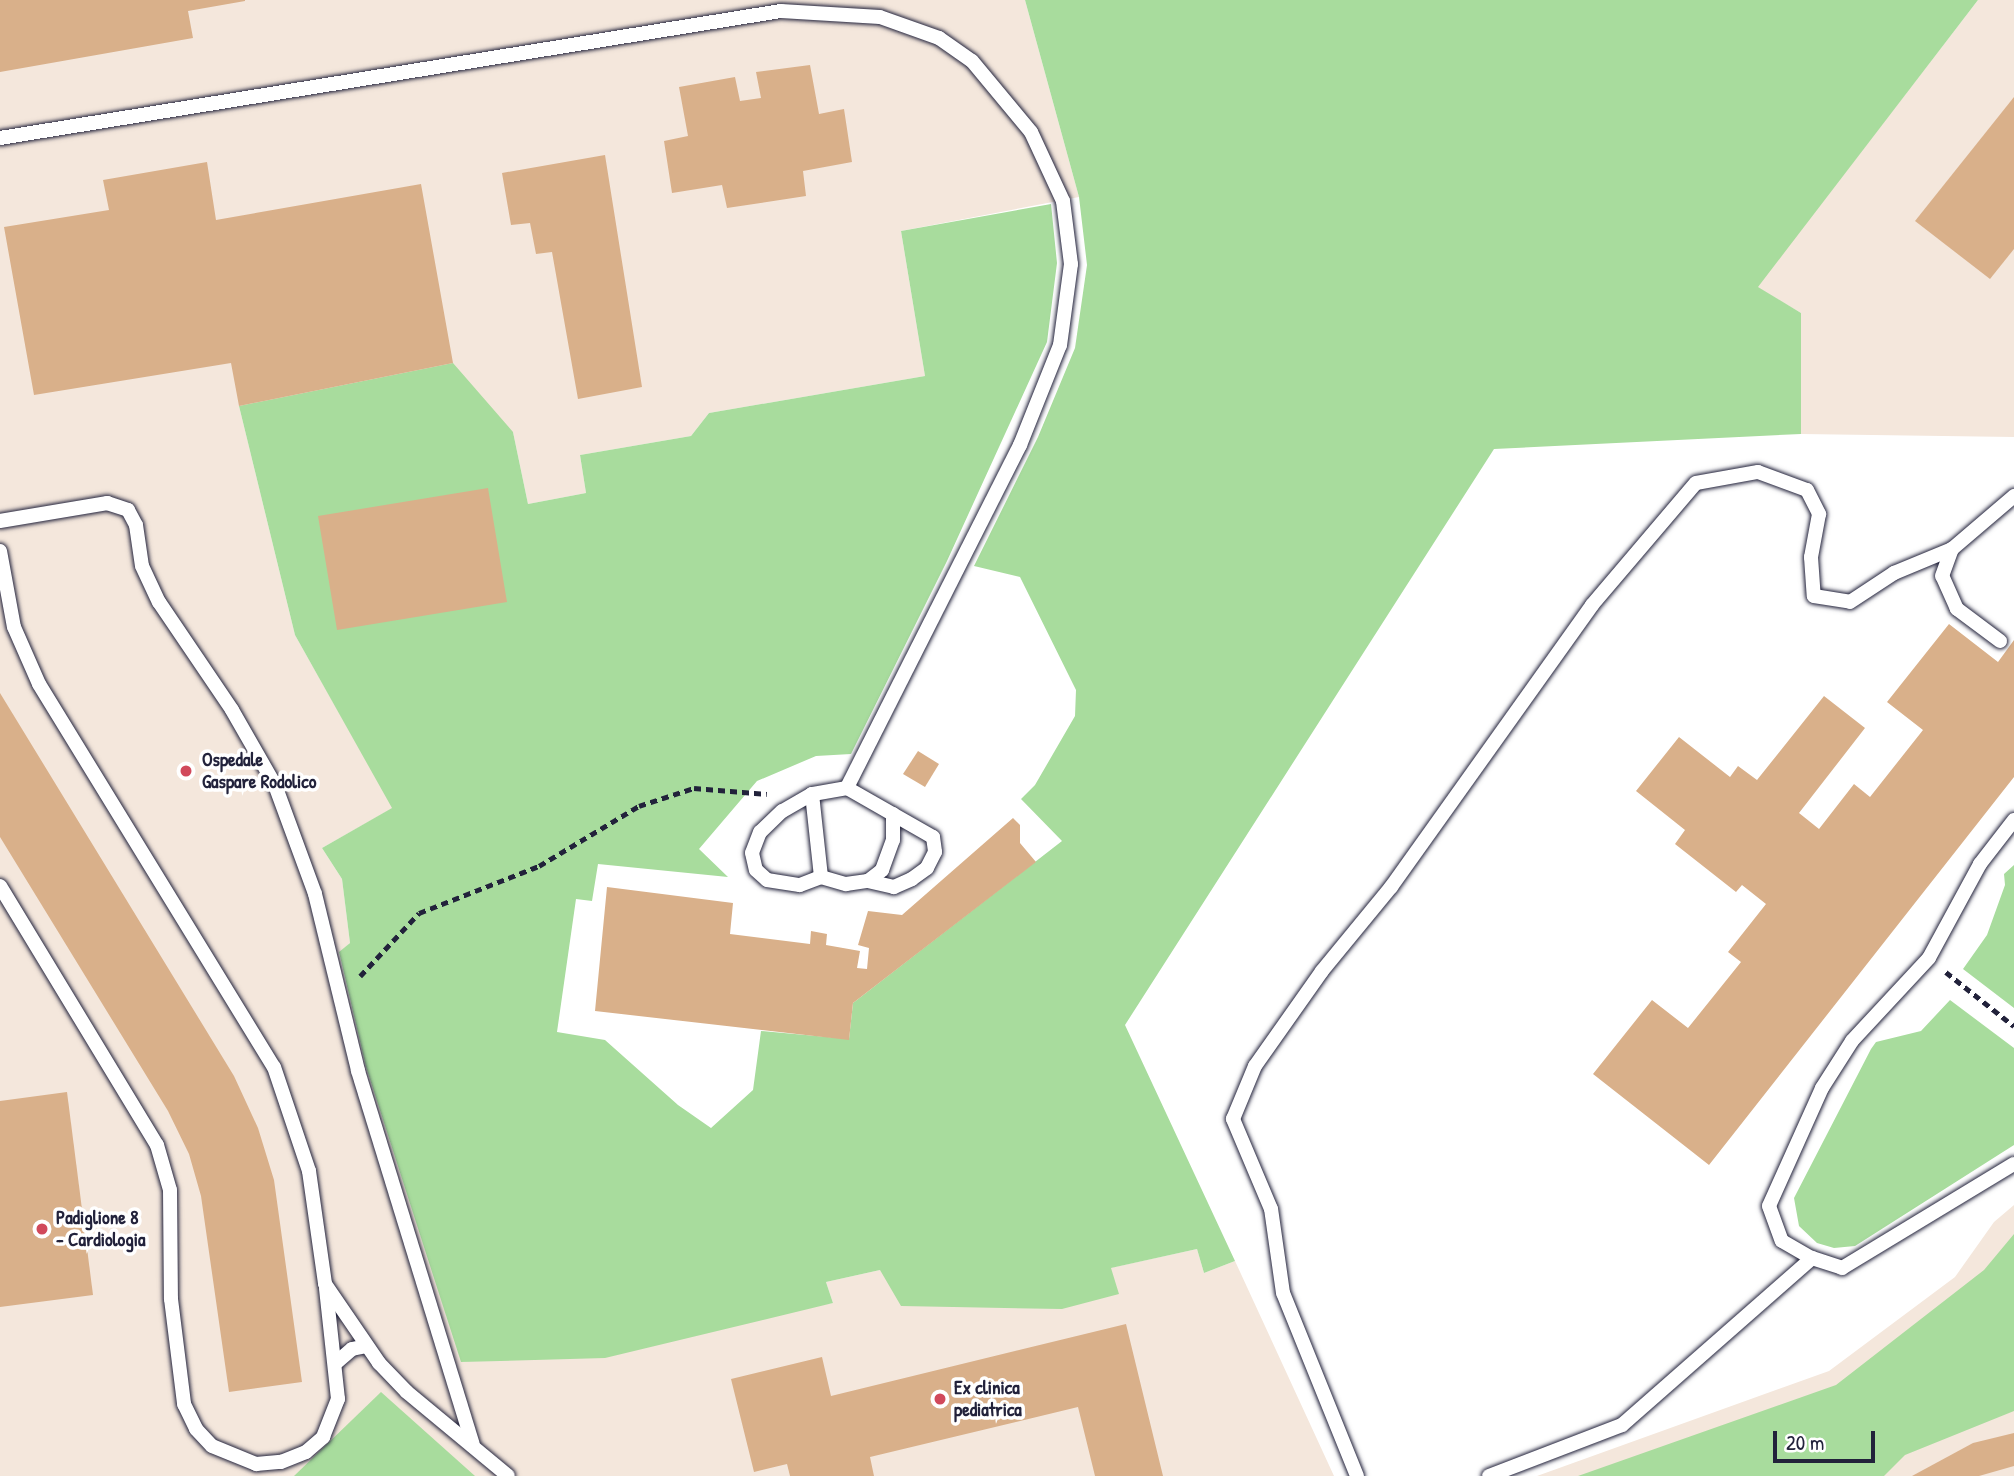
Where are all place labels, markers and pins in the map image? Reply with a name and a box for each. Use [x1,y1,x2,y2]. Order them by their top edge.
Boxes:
place label: Ospedale Gaspare Rodolico [202,749,316,793]
marker: Ospedale Gaspare Rodolico [176,761,196,781]
place label: Padiglione 8 - Cardiologia [56,1207,145,1251]
marker: Padiglione 8 - Cardiologia [34,1221,50,1237]
place label: Ex clinica pediatrica [954,1377,1022,1421]
marker: Ex clinica pediatrica [932,1391,948,1407]

